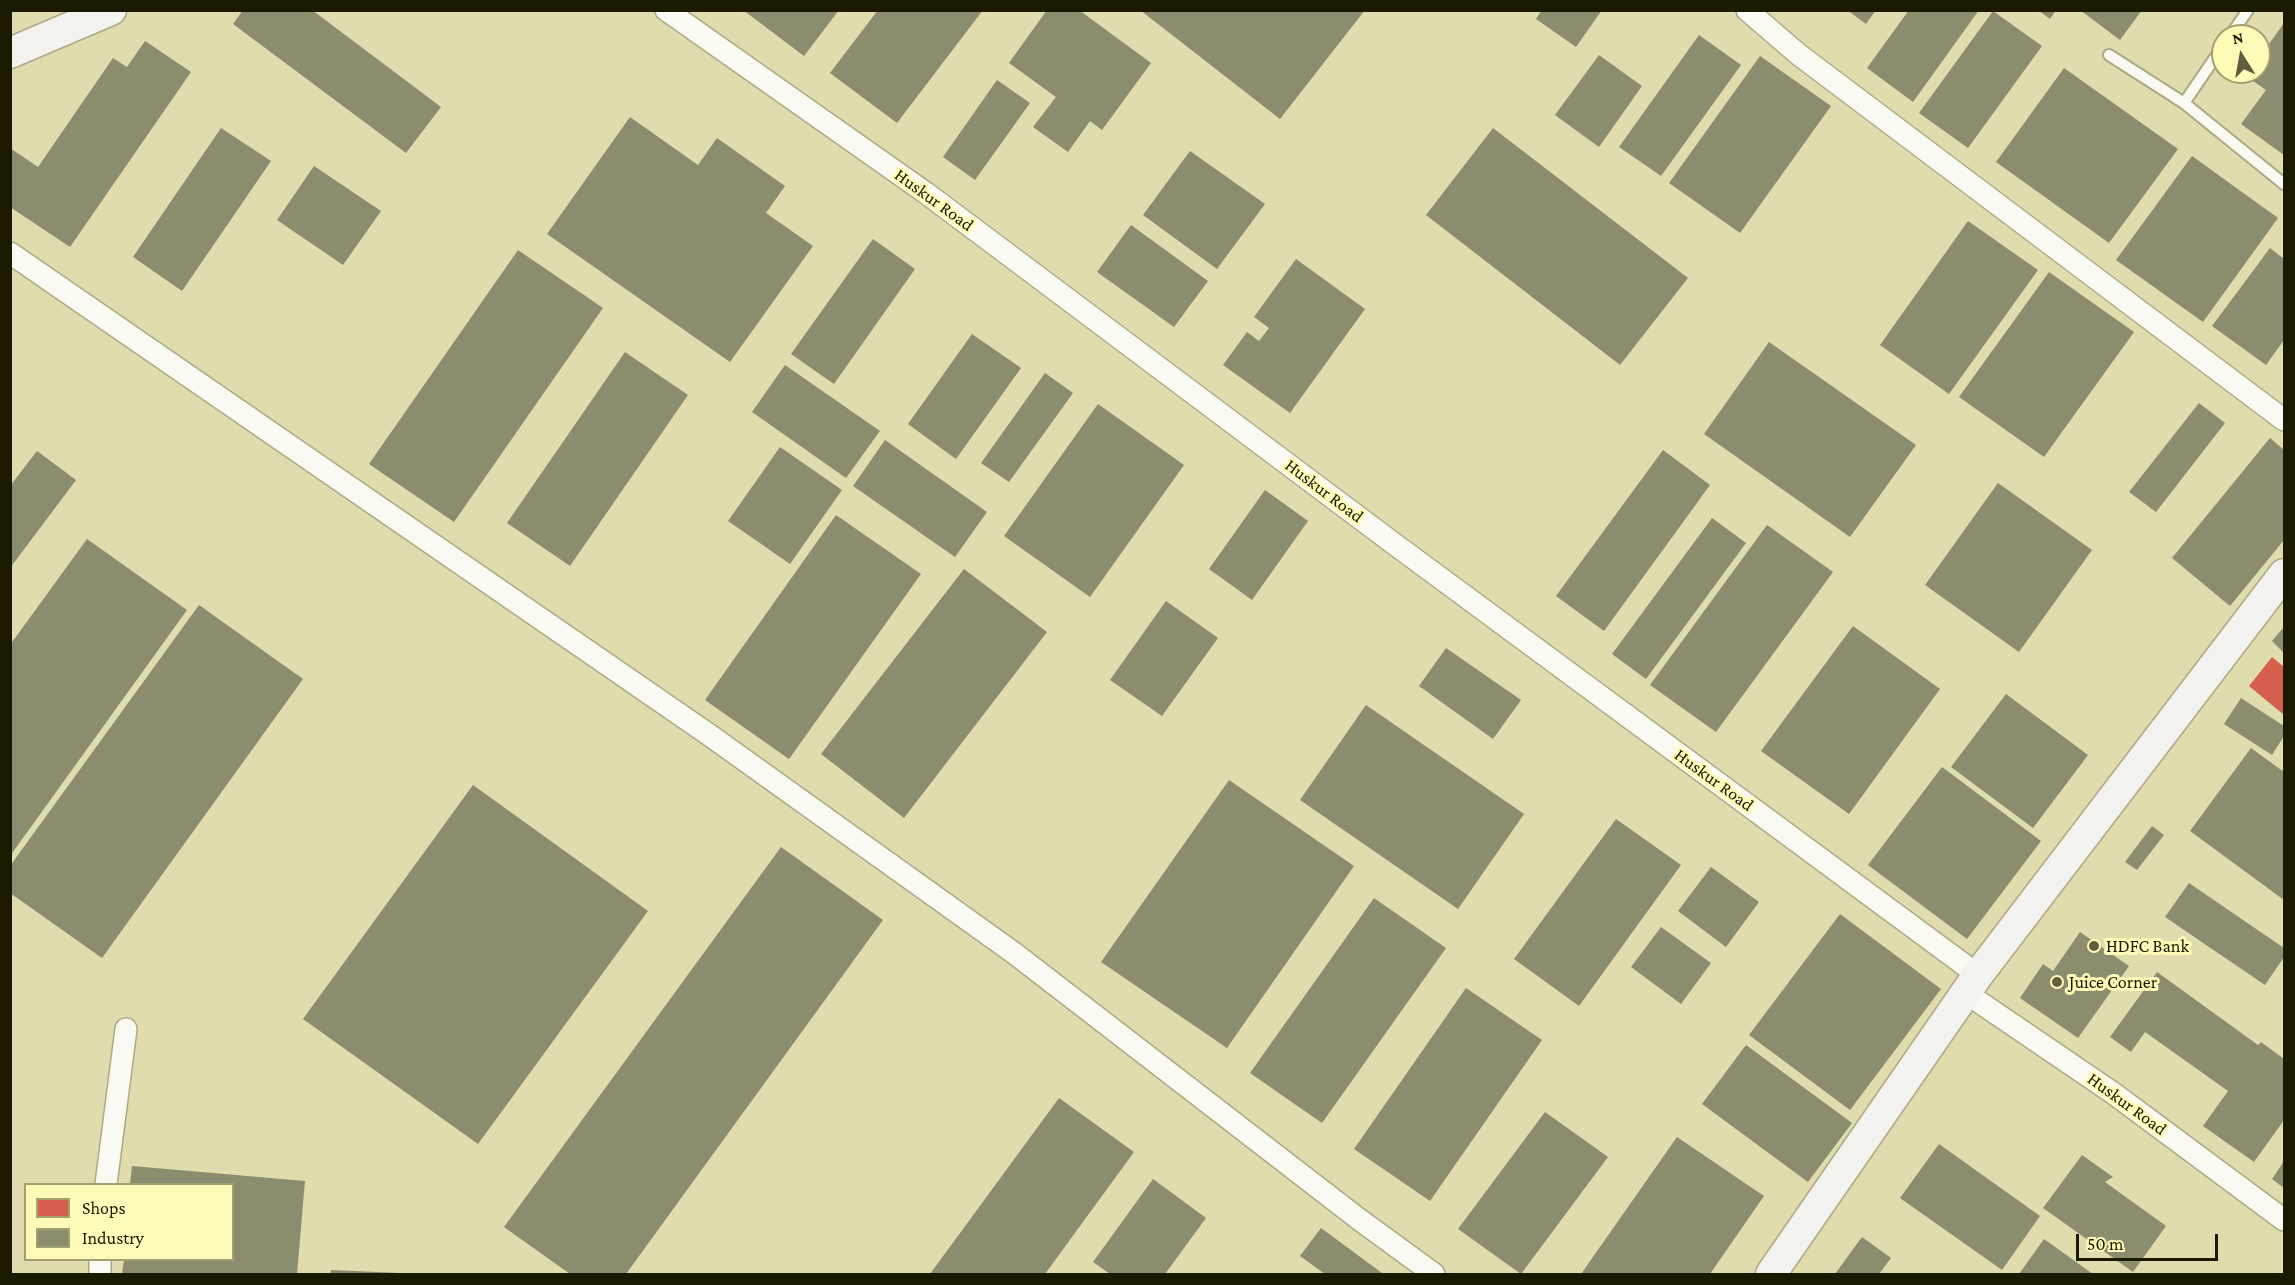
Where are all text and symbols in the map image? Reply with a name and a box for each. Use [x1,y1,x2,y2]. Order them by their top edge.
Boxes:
north arrow [2211,24,2271,84]
text: N [2231,28,2245,47]
street label: Huskur Road [890,164,978,236]
street label: Huskur Road [1280,454,1368,528]
street label: Huskur Road [1670,744,1758,816]
place label: HDFC Bank [2106,935,2189,957]
marker: HDFC Bank [2087,939,2101,953]
place label: Juice Corner [2069,971,2157,993]
marker: Juice Corner [2050,975,2064,989]
street label: Huskur Road [2083,1068,2171,1140]
legend [24,1183,234,1261]
text: Shops [82,1198,126,1218]
scale bar [2079,1222,2222,1260]
text: Industry [82,1228,144,1248]
text: 50 m [2087,1234,2124,1254]

